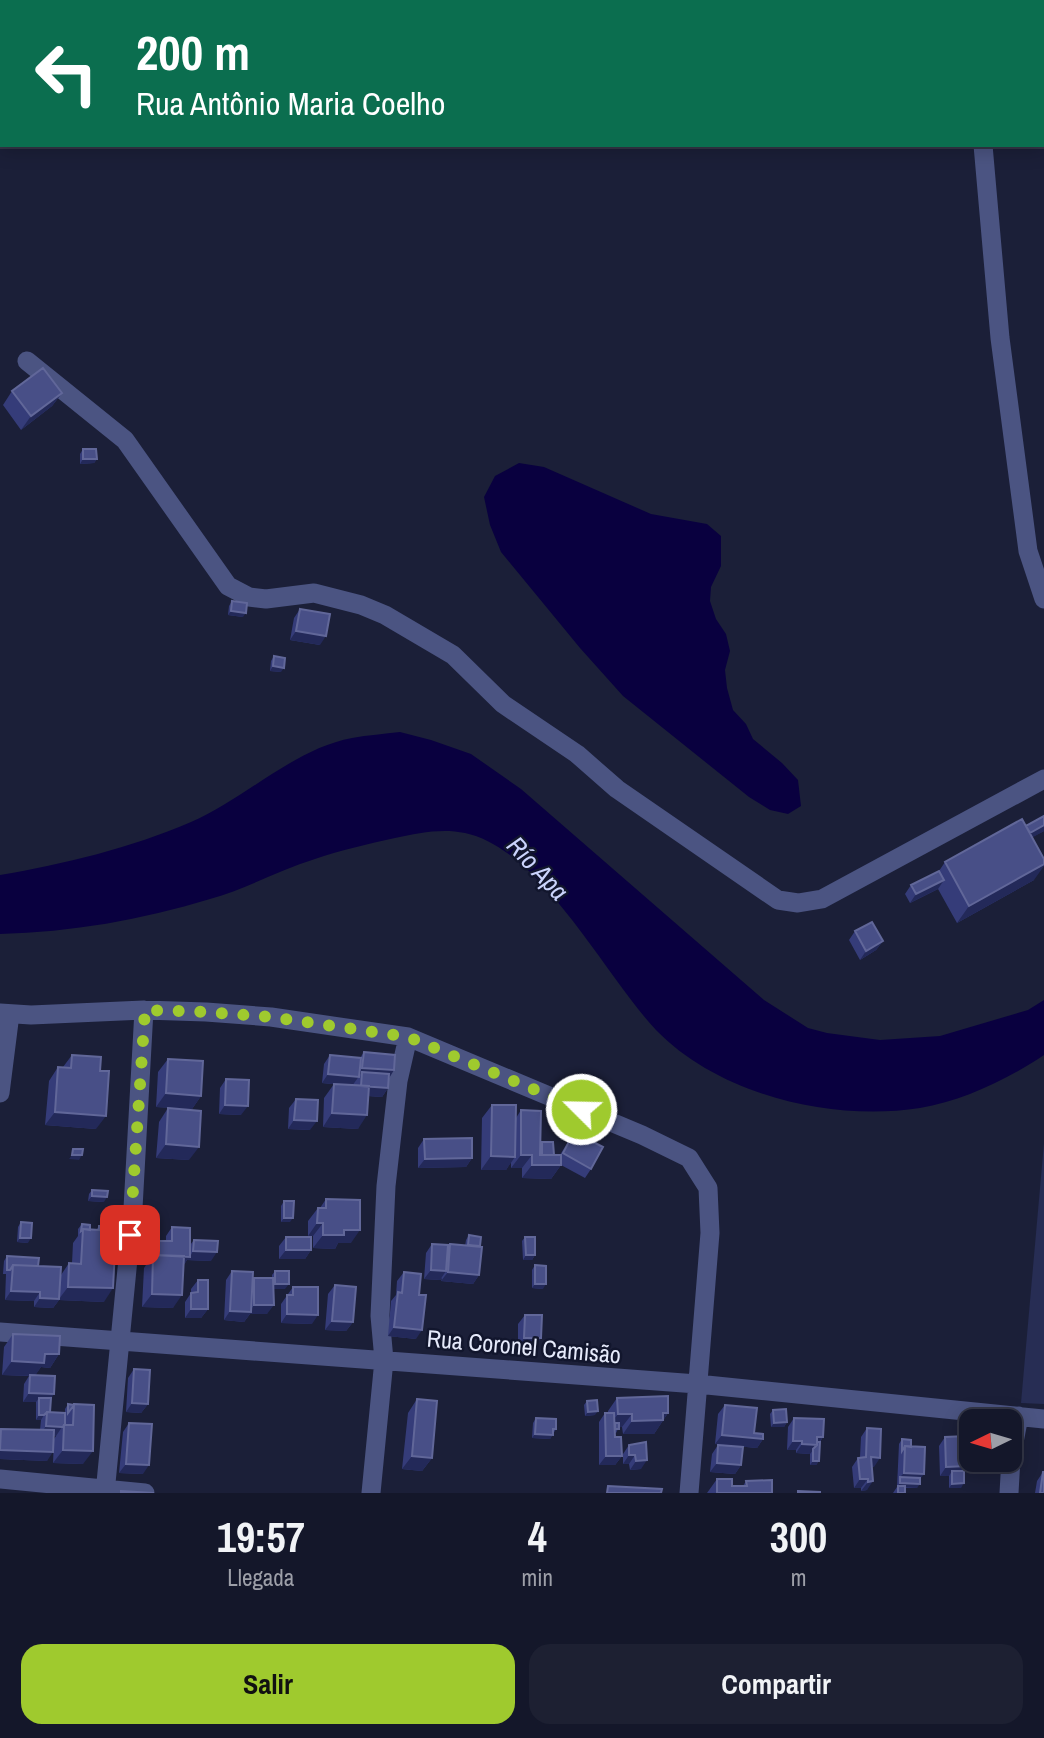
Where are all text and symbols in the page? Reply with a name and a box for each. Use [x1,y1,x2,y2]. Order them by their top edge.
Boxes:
text: 200 m [136,19,250,85]
icon: left [21,28,112,119]
text: Rua Antônio Maria Coelho [136,82,445,125]
water label: Río Apa [499,828,577,908]
position arrow [544,1072,618,1146]
pin [100,1205,160,1265]
icon: arrive [111,1216,149,1254]
street label: Rua Coronel Camisão [426,1322,622,1370]
north arrow [959,1409,1022,1472]
map controls [959,1409,1022,1472]
text: 19:57 [217,1509,305,1565]
text: 4 [528,1509,547,1565]
text: 300 [770,1509,827,1565]
text: Llegada [227,1562,294,1593]
text: min [522,1562,553,1593]
text: m [791,1562,806,1593]
button: Salir [21,1644,515,1724]
button: Compartir [529,1644,1023,1724]

